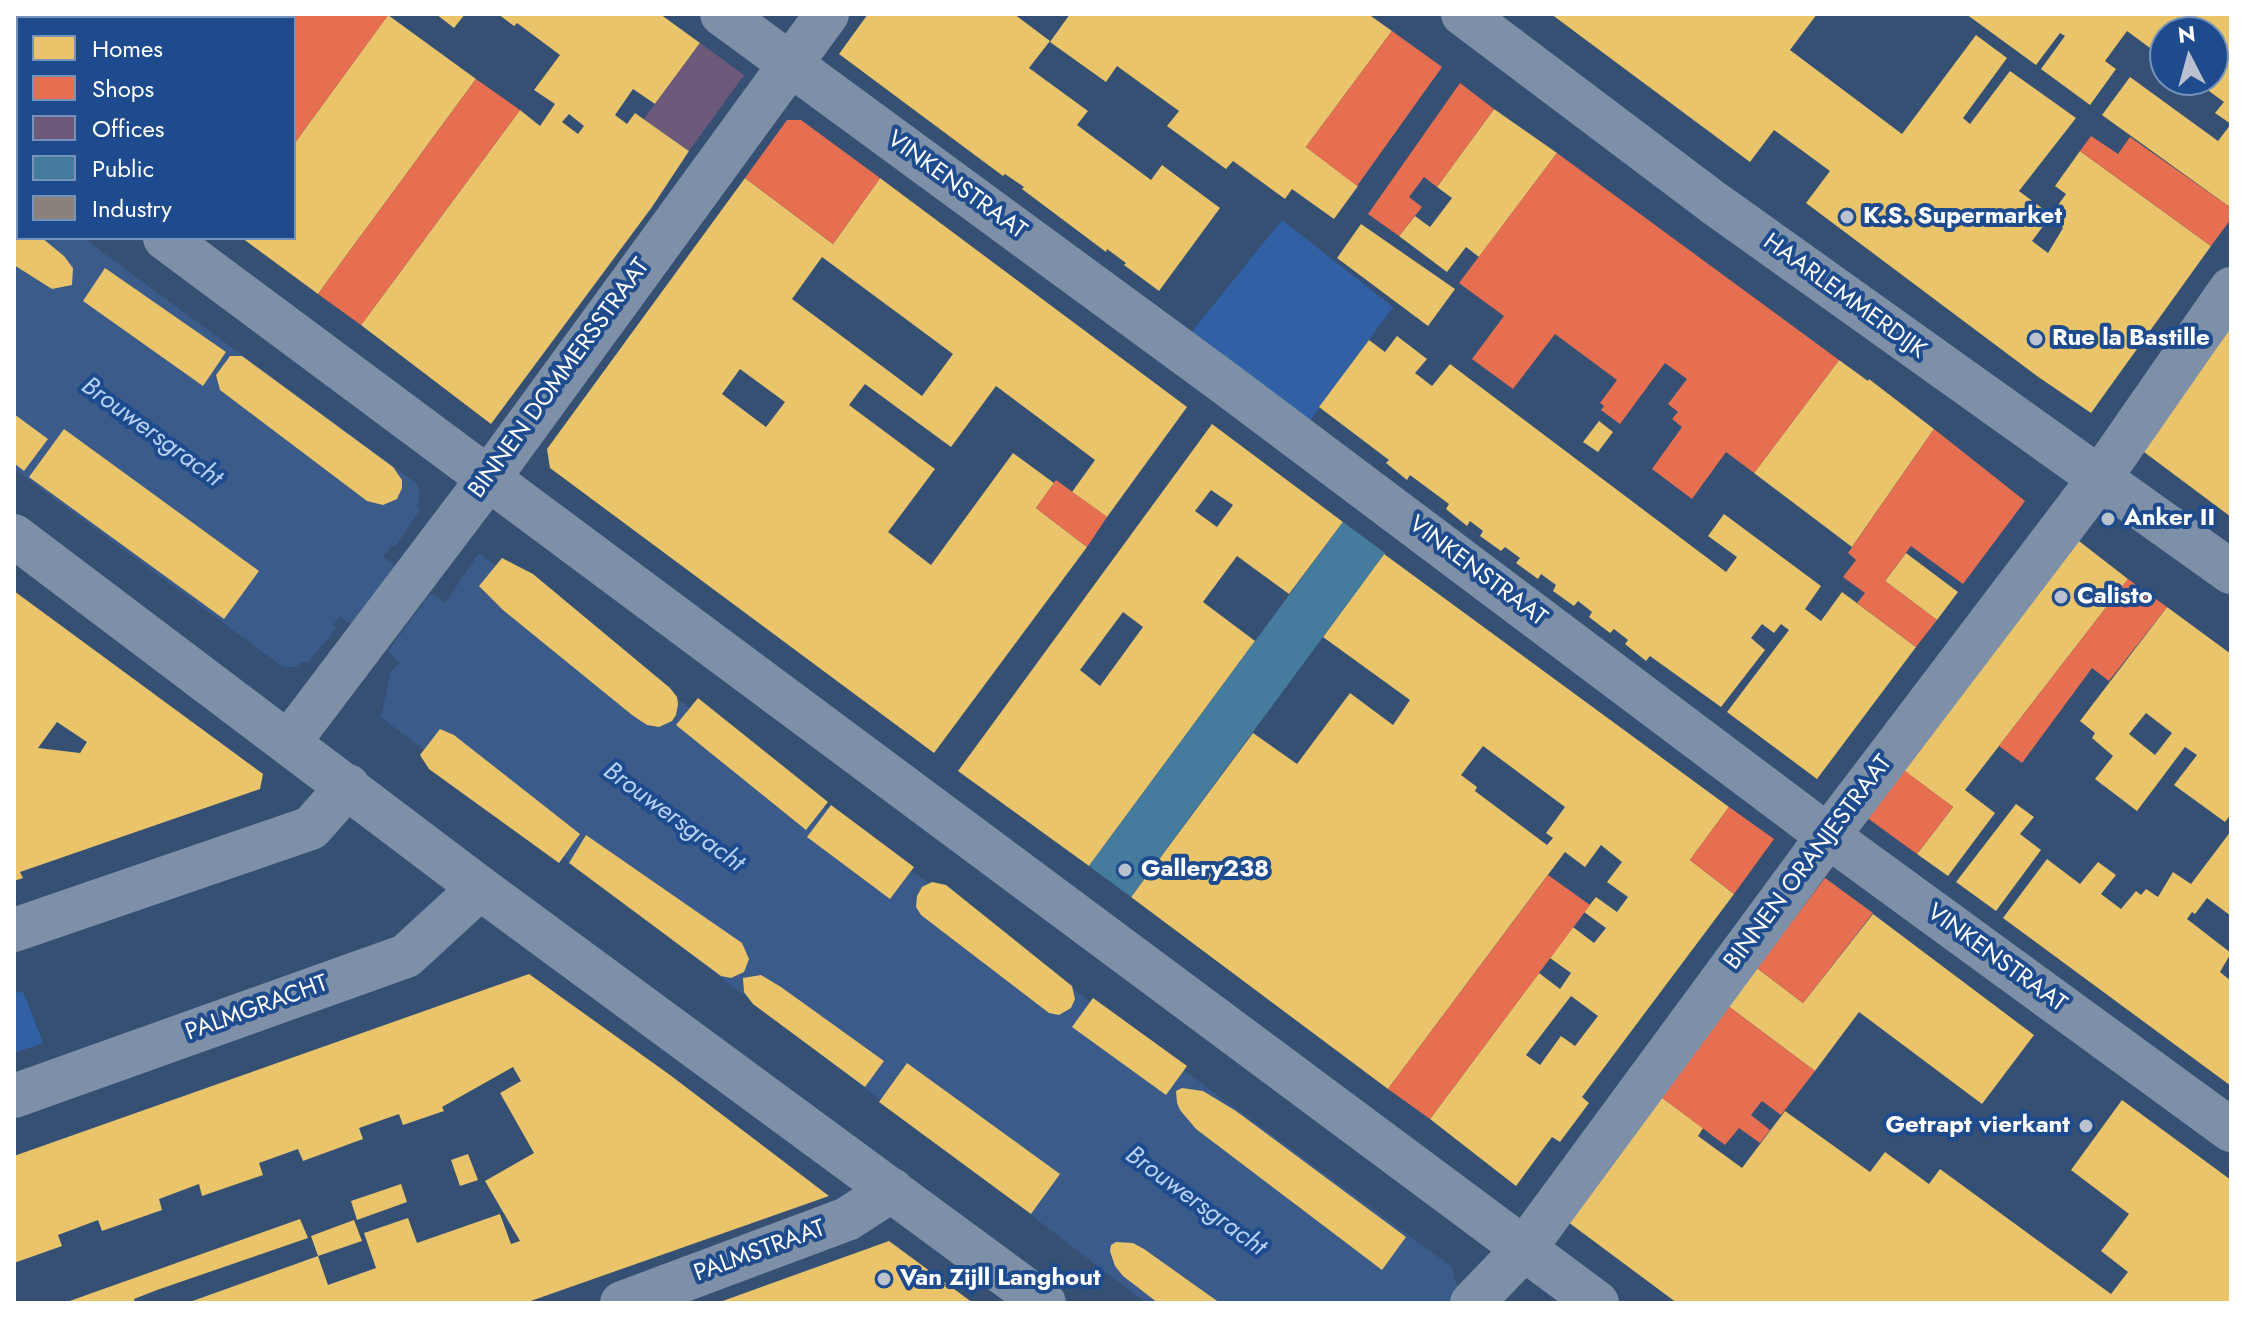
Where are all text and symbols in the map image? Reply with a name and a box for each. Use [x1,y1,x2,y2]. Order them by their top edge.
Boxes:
legend [16,16,296,240]
north arrow [2149,16,2229,96]
text: N [2176,17,2197,51]
text: Homes [92,31,163,66]
text: Shops [92,71,154,106]
text: Offices [92,111,164,146]
street label: VINKENSTRAAT [881,126,1031,246]
text: Public [92,151,154,186]
text: Industry [92,191,172,226]
place label: K.S. Supermarket [1863,203,2062,231]
marker: K.S. Supermarket [1838,208,1856,226]
street label: HAARLEMMERDIJK [1757,228,1931,366]
street label: BINNEN DOMMERSSTRAAT [463,254,657,504]
place label: Rue la Bastille [2052,325,2210,353]
marker: Rue la Bastille [2027,330,2045,348]
water label: Brouwersgracht [74,371,228,495]
place label: Anker II [2124,505,2215,533]
marker: Anker II [2099,510,2117,528]
street label: VINKENSTRAAT [1402,511,1552,633]
place label: Calisto [2077,583,2153,611]
marker: Calisto [2052,588,2070,606]
street label: BINNEN ORANJESTRAAT [1719,750,1899,976]
water label: Brouwersgracht [596,756,750,880]
place label: Gallery238 [1141,856,1269,884]
marker: Gallery238 [1116,861,1134,879]
street label: VINKENSTRAAT [1921,899,2071,1019]
street label: PALMGRACHT [182,970,332,1048]
place label: Getrapt vierkant [1886,1112,2070,1140]
marker: Getrapt vierkant [2077,1117,2095,1135]
water label: Brouwersgracht [1118,1140,1272,1264]
street label: PALMSTRAAT [691,1215,829,1289]
place label: Van Zijll Langhout [900,1265,1101,1293]
marker: Van Zijll Langhout [875,1270,893,1288]

